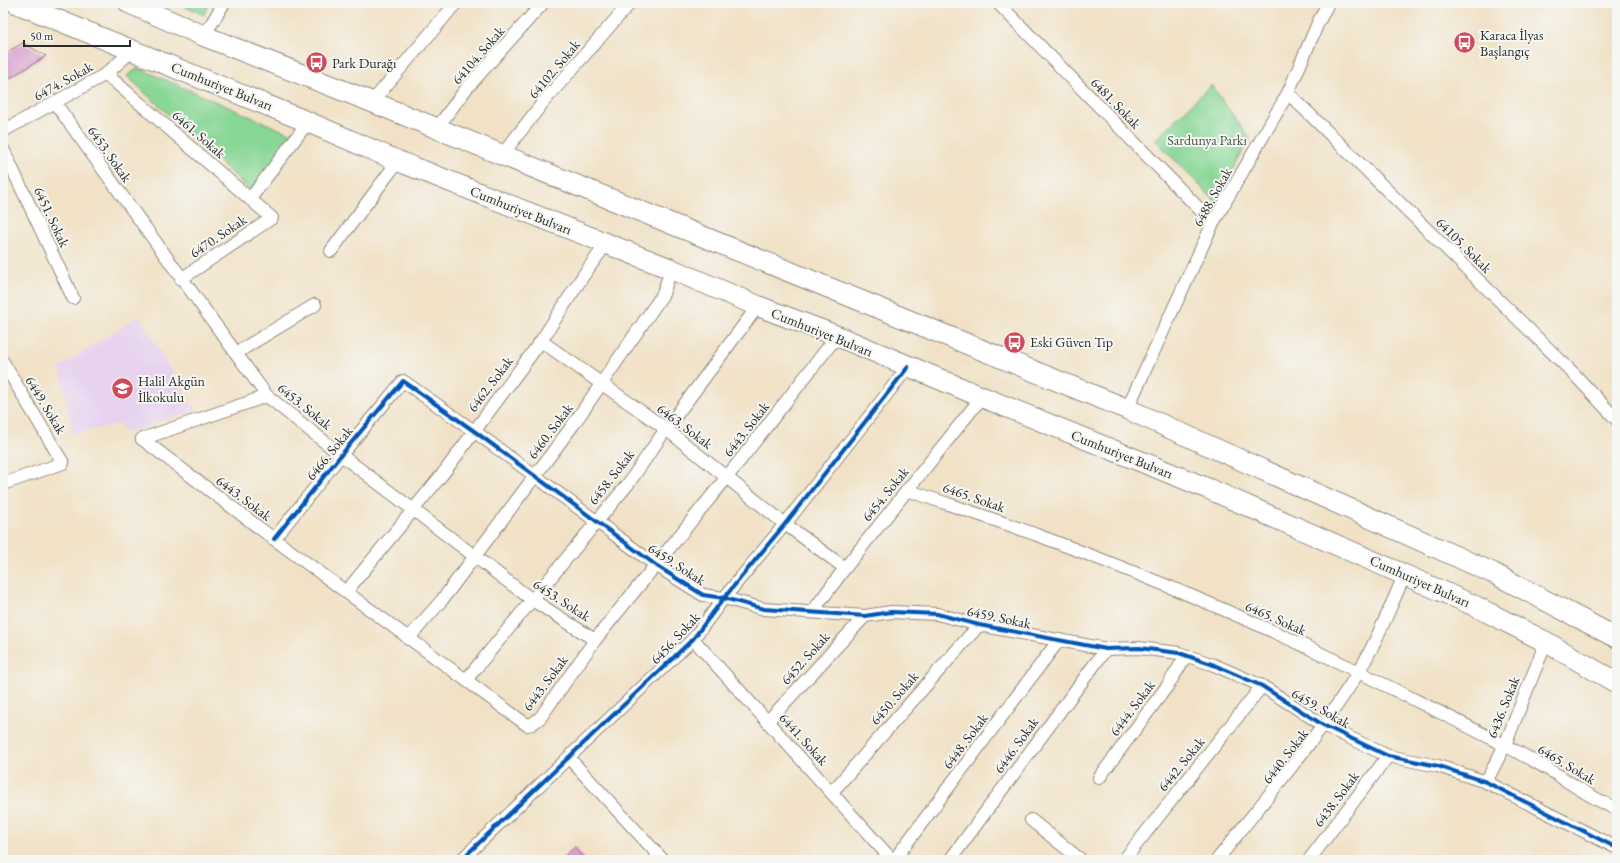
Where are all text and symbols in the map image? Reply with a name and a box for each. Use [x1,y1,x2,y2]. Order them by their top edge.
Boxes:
scale bar [24,22,130,48]
street label: 64104. Sokak [448,22,509,88]
place label: Karaca İlyas Başlangıç [1480,26,1544,60]
text: 50 m [30,28,54,44]
bus stop icon: Karaca İlyas Başlangıç [1452,30,1478,56]
street label: 64102. Sokak [524,35,584,102]
bus stop icon: Park Durağı [303,50,329,76]
place label: Park Durağı [332,54,397,72]
street label: 6474. Sokak [30,57,96,105]
street label: Cumhuriyet Bulvarı [169,57,276,115]
street label: 6481. Sokak [1087,73,1145,133]
street label: 6461. Sokak [169,106,230,162]
street label: 6453. Sokak [84,122,136,186]
park label: Sardunya Parkı [1167,131,1247,149]
street label: 6488. Sokak [1188,164,1236,230]
street label: Cumhuriyet Bulvarı [468,181,575,239]
street label: 6451. Sokak [30,184,74,251]
street label: 6470. Sokak [186,210,250,262]
street label: 64105. Sokak [1432,213,1496,277]
street label: Cumhuriyet Bulvarı [769,303,876,361]
bus stop icon: Eski Güven Tıp [1002,329,1028,355]
place label: Eski Güven Tıp [1030,333,1113,351]
street label: 6462. Sokak [463,352,517,415]
place label: Halil Akgün İlkokulu [138,372,206,406]
street label: 6449. Sokak [22,373,71,438]
school or university icon: Halil Akgün İlkokulu [110,376,136,402]
street label: 6453. Sokak [274,379,336,434]
street label: 6443. Sokak [719,398,773,460]
street label: 6460. Sokak [523,399,577,462]
street label: 6463. Sokak [654,399,717,453]
street label: 6466. Sokak [302,422,357,484]
street label: Cumhuriyet Bulvarı [1069,425,1176,483]
street label: 6458. Sokak [584,446,638,508]
street label: 6454. Sokak [858,463,913,525]
street label: 6443. Sokak [213,471,276,525]
street label: 6465. Sokak [940,478,1008,516]
street label: 6459. Sokak [645,539,709,589]
street label: Cumhuriyet Bulvarı [1367,551,1473,611]
street label: 6453. Sokak [530,575,594,625]
street label: 6465. Sokak [1243,597,1310,640]
street label: 6459. Sokak [965,601,1033,633]
street label: 6456. Sokak [646,608,704,668]
street label: 6452. Sokak [777,628,834,688]
street label: 6443. Sokak [518,651,572,714]
street label: 6450. Sokak [866,667,922,728]
street label: 6436. Sokak [1483,673,1524,740]
street label: 6444. Sokak [1105,676,1159,739]
street label: 6459. Sokak [1288,684,1354,732]
street label: 6441. Sokak [776,709,833,769]
street label: 6448. Sokak [938,709,992,772]
street label: 6446. Sokak [990,713,1043,777]
street label: 6440. Sokak [1258,725,1312,787]
street label: 6442. Sokak [1154,733,1209,795]
street label: 6465. Sokak [1535,740,1600,789]
street label: 6438. Sokak [1309,767,1363,830]

